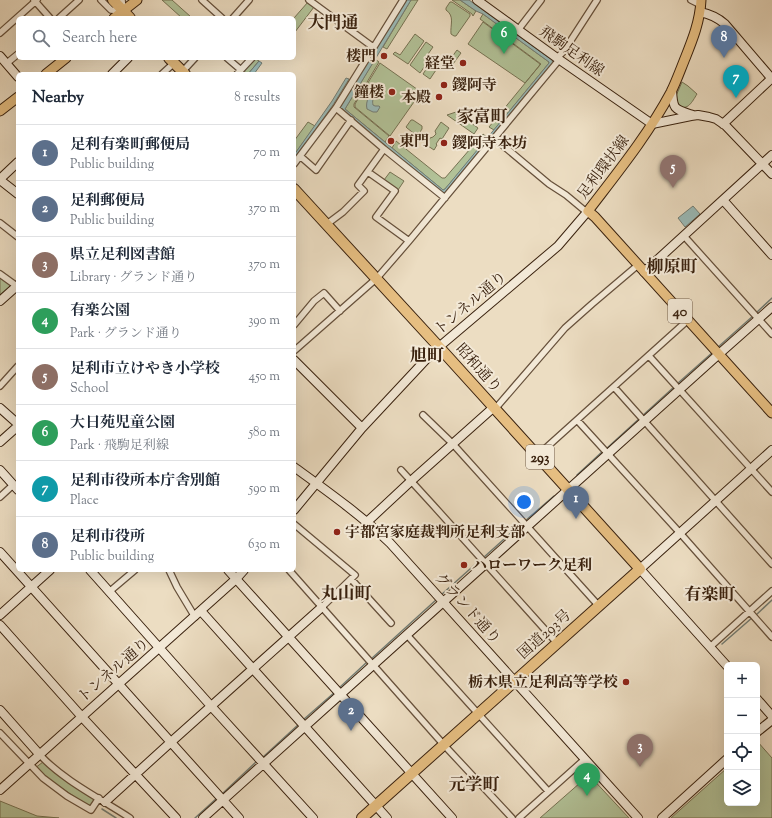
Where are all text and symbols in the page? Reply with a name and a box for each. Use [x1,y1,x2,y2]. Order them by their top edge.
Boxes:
district label: 大門通 [308,12,359,36]
search box [16,16,296,60]
pin: 6 [491,21,517,54]
street label: 飛駒足利線 [534,22,608,82]
pin: 8 [711,25,737,58]
icon: search [30,27,52,49]
text: Search here [62,28,137,49]
place label: 楼門 [346,47,376,68]
marker: 楼門 [379,51,389,61]
place label: 経堂 [425,54,455,75]
marker: 経堂 [458,58,468,68]
pin: 7 [723,65,749,98]
place label: 鑁阿寺 [452,76,497,97]
marker: 鑁阿寺 [439,80,449,90]
place label: 鐘楼 [354,83,384,104]
text: Nearby [32,86,84,110]
marker: 鐘楼 [387,87,397,97]
place label: 本殿 [401,88,431,109]
text: 8 results [234,89,280,107]
marker: 本殿 [434,92,444,102]
district label: 家富町 [457,106,508,130]
place label: 東門 [399,132,429,153]
street label: 足利環状線 [573,132,635,204]
place label: 鑁阿寺本坊 [452,134,527,155]
text: 足利有楽町郵便局 [70,135,190,156]
marker: 東門 [386,136,396,146]
marker: 鑁阿寺本坊 [439,138,449,148]
text: 1 [43,144,47,162]
text: 70 m [253,144,280,162]
pin: 5 [660,155,686,188]
text: Public building [70,156,154,174]
text: 足利郵便局 [70,191,145,212]
text: 2 [42,200,48,218]
text: 370 m [248,200,280,218]
text: Public building [70,212,154,230]
text: 県立足利図書館 [70,245,175,266]
text: 3 [42,256,48,274]
text: 370 m [248,256,280,274]
district label: 柳原町 [647,256,698,280]
street label: トンネル通り [430,267,512,341]
text: Library · グランド通り [70,269,197,287]
road number: 40 [668,299,692,323]
text: 有楽公園 [70,301,130,322]
text: 4 [42,312,48,330]
text: 390 m [248,312,280,330]
text: Park · グランド通り [70,325,182,343]
street label: 昭和通り [450,340,506,398]
district label: 旭町 [410,345,444,369]
text: 足利市立けやき小学校 [70,359,220,380]
text: 5 [43,368,47,386]
text: 450 m [249,368,280,386]
text: School [70,380,109,398]
text: 大日苑児童公園 [70,413,175,434]
text: 6 [42,424,48,442]
text: 580 m [249,424,280,442]
text: Park · 飛駒足利線 [70,437,169,455]
road number: 293 [526,445,554,469]
text: 足利市役所本庁舎別館 [70,471,220,492]
text: 7 [42,480,48,498]
text: 590 m [249,480,280,498]
pin: 1 [563,486,589,519]
text: Place [70,492,99,510]
your location [514,492,534,512]
place label: 宇都宮家庭裁判所足利支部 [345,523,526,544]
text: 足利市役所 [70,527,145,548]
marker: 宇都宮家庭裁判所足利支部 [332,527,342,537]
text: 8 [42,536,48,554]
text: 630 m [248,536,280,554]
text: Public building [70,548,154,566]
place label: ハローワーク足利 [472,556,592,577]
marker: ハローワーク足利 [459,560,469,570]
street label: グランド通り [429,569,505,649]
district label: 丸山町 [321,583,372,607]
district label: 有楽町 [685,584,736,608]
street label: 国道293号 [514,605,576,665]
street label: トンネル通り [73,634,155,708]
map controls [724,662,760,806]
button: + [724,662,760,698]
place label: 栃木県立足利高等学校 [468,673,618,694]
marker: 栃木県立足利高等学校 [621,677,631,687]
pin: 2 [338,698,364,731]
button: − [724,698,760,734]
pin: 3 [627,734,653,767]
button: locate [724,734,760,770]
pin: 4 [574,763,600,796]
button: layers [724,770,760,806]
district label: 元学町 [449,774,500,798]

